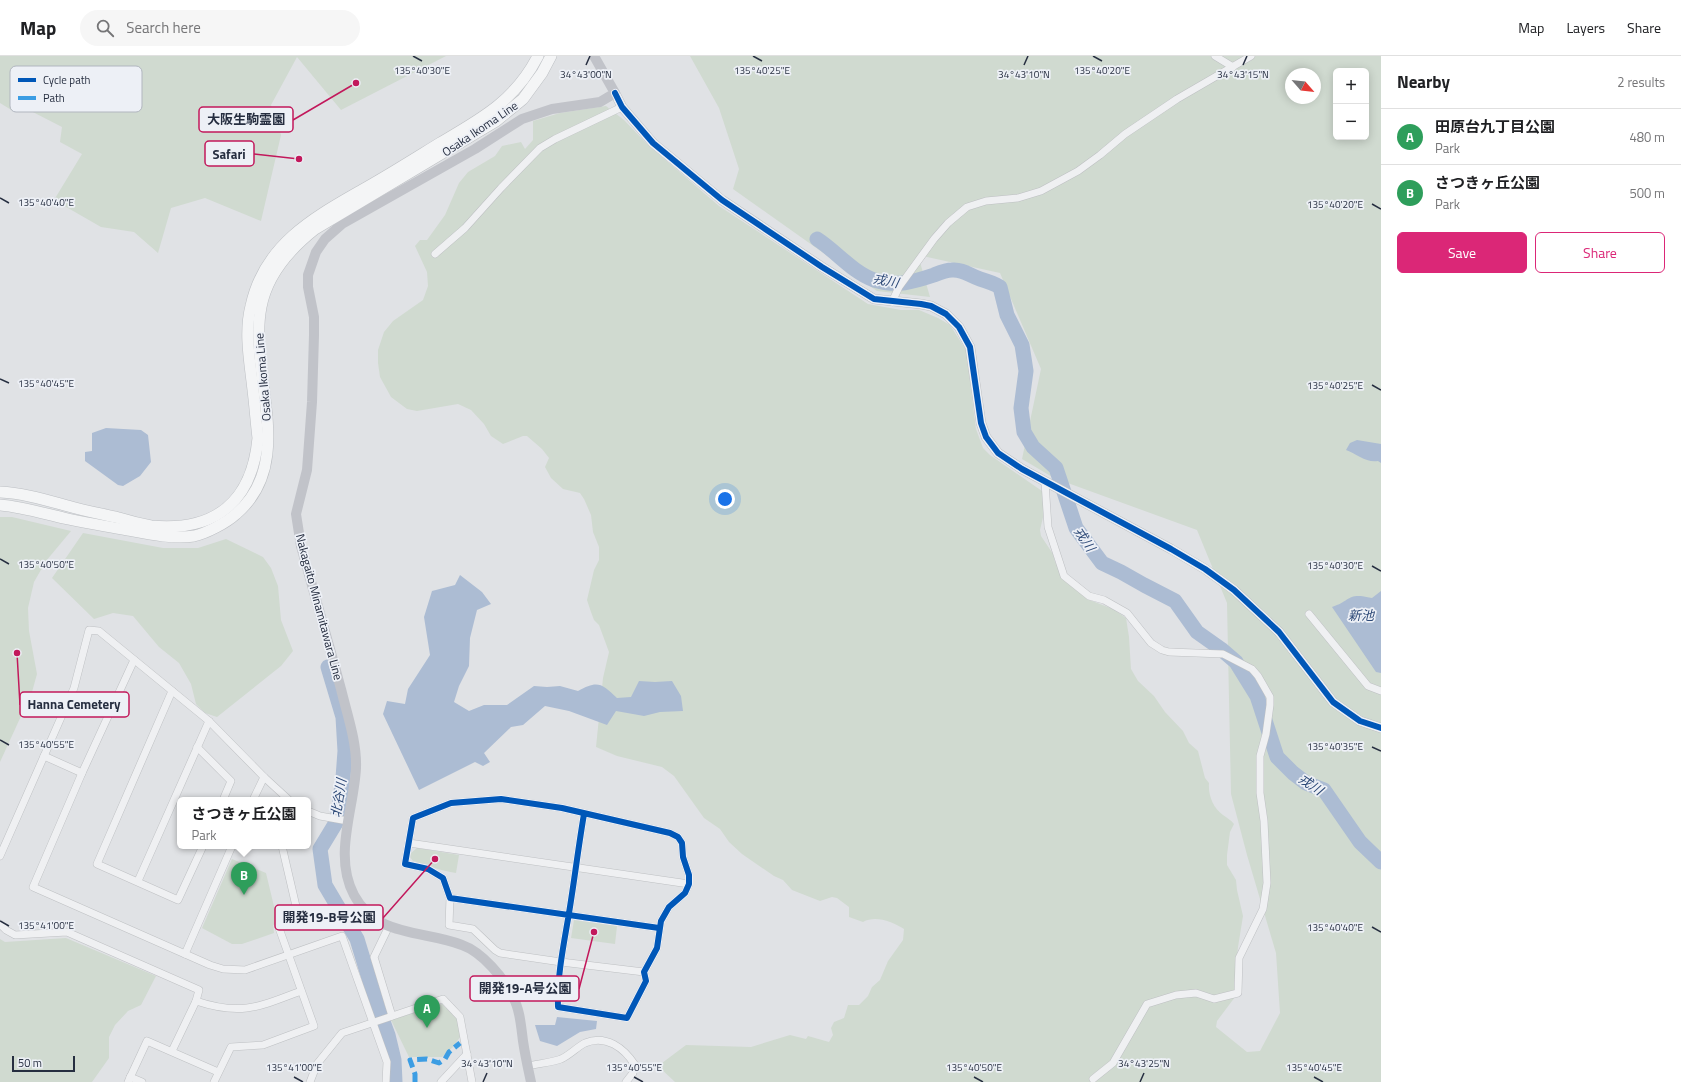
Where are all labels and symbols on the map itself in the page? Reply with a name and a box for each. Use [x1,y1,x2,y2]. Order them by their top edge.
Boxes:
text: 135°40'30"E [394,63,451,78]
text: 135°40'25"E [734,63,791,78]
text: 135°40'20"E [1074,63,1131,78]
legend [10,66,142,112]
text: 34°43'00"N [560,67,612,82]
text: 34°43'10"N [998,67,1050,82]
text: 34°43'15"N [1217,67,1269,82]
north arrow [1285,68,1321,104]
text: Cycle path [43,72,91,88]
text: Path [43,90,65,106]
street label: Osaka Ikoma Line [438,96,522,161]
callout: 大阪生駒霊園 [199,107,293,132]
text: 大阪生駒霊園 [207,109,285,129]
callout: Safari [205,141,254,166]
text: Safari [212,144,246,164]
text: 135°40'40"E [18,195,75,210]
text: 135°40'20"E [1307,197,1364,212]
water label: 戎川 [871,268,903,293]
street label: Osaka Ikoma Line [249,332,276,422]
text: 135°40'45"E [18,376,75,391]
text: 135°40'25"E [1307,378,1364,393]
your location [715,489,735,509]
water label: 戎川 [1069,523,1102,557]
street label: Nakagaito Minamitawara Line [291,532,348,682]
text: 135°40'50"E [18,557,75,572]
text: 135°40'30"E [1307,558,1364,573]
water label: 新池 [1348,605,1376,625]
callout: Hanna Cemetery [20,692,129,717]
text: Hanna Cemetery [27,694,121,714]
text: 135°40'55"E [18,737,75,752]
text: 135°40'35"E [1307,739,1364,754]
water label: 戎川 [1295,768,1329,801]
water label: 北谷川 [325,775,351,819]
pin: B [231,862,257,895]
callout: 開発19-B号公園 [275,905,383,930]
text: 開発19-B号公園 [283,907,375,927]
text: 135°41'00"E [18,918,75,933]
text: 135°40'40"E [1307,920,1364,935]
callout: 開発19-A号公園 [470,976,579,1001]
text: 開発19-A号公園 [479,978,571,998]
pin: A [414,995,440,1028]
scale bar [12,1054,75,1073]
text: 34°43'10"N [461,1056,513,1071]
text: 34°43'25"N [1118,1056,1170,1071]
text: 135°41'00"E [266,1060,323,1075]
text: 135°40'55"E [606,1060,663,1075]
text: 135°40'50"E [946,1060,1003,1075]
text: 135°40'45"E [1286,1060,1343,1075]

